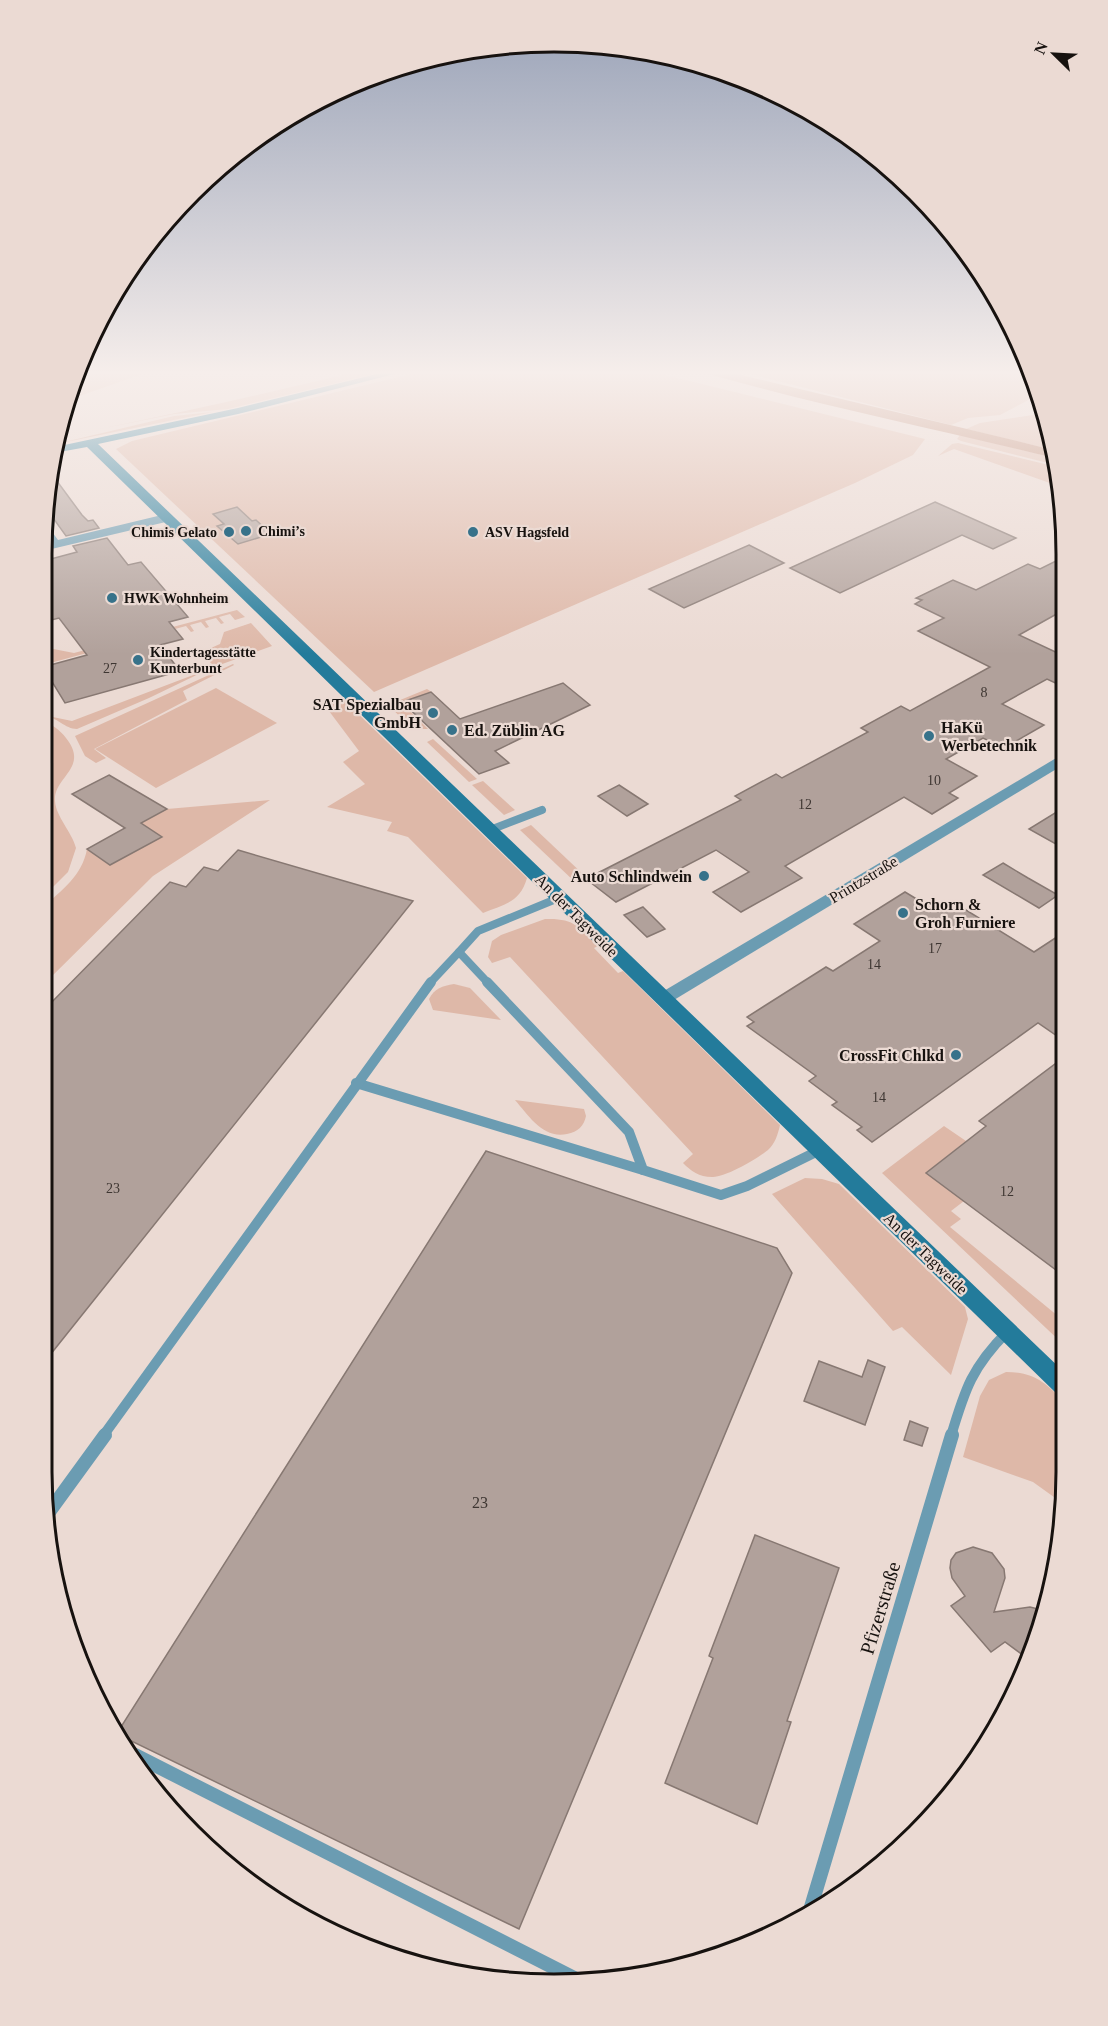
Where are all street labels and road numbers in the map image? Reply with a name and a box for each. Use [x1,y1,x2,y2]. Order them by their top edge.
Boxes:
street label: Printzstraße [826,852,900,906]
street label: An der Tagweide [531,871,621,961]
street label: An der Tagweide [880,1209,971,1298]
street label: Pfizerstraße [856,1559,905,1657]

